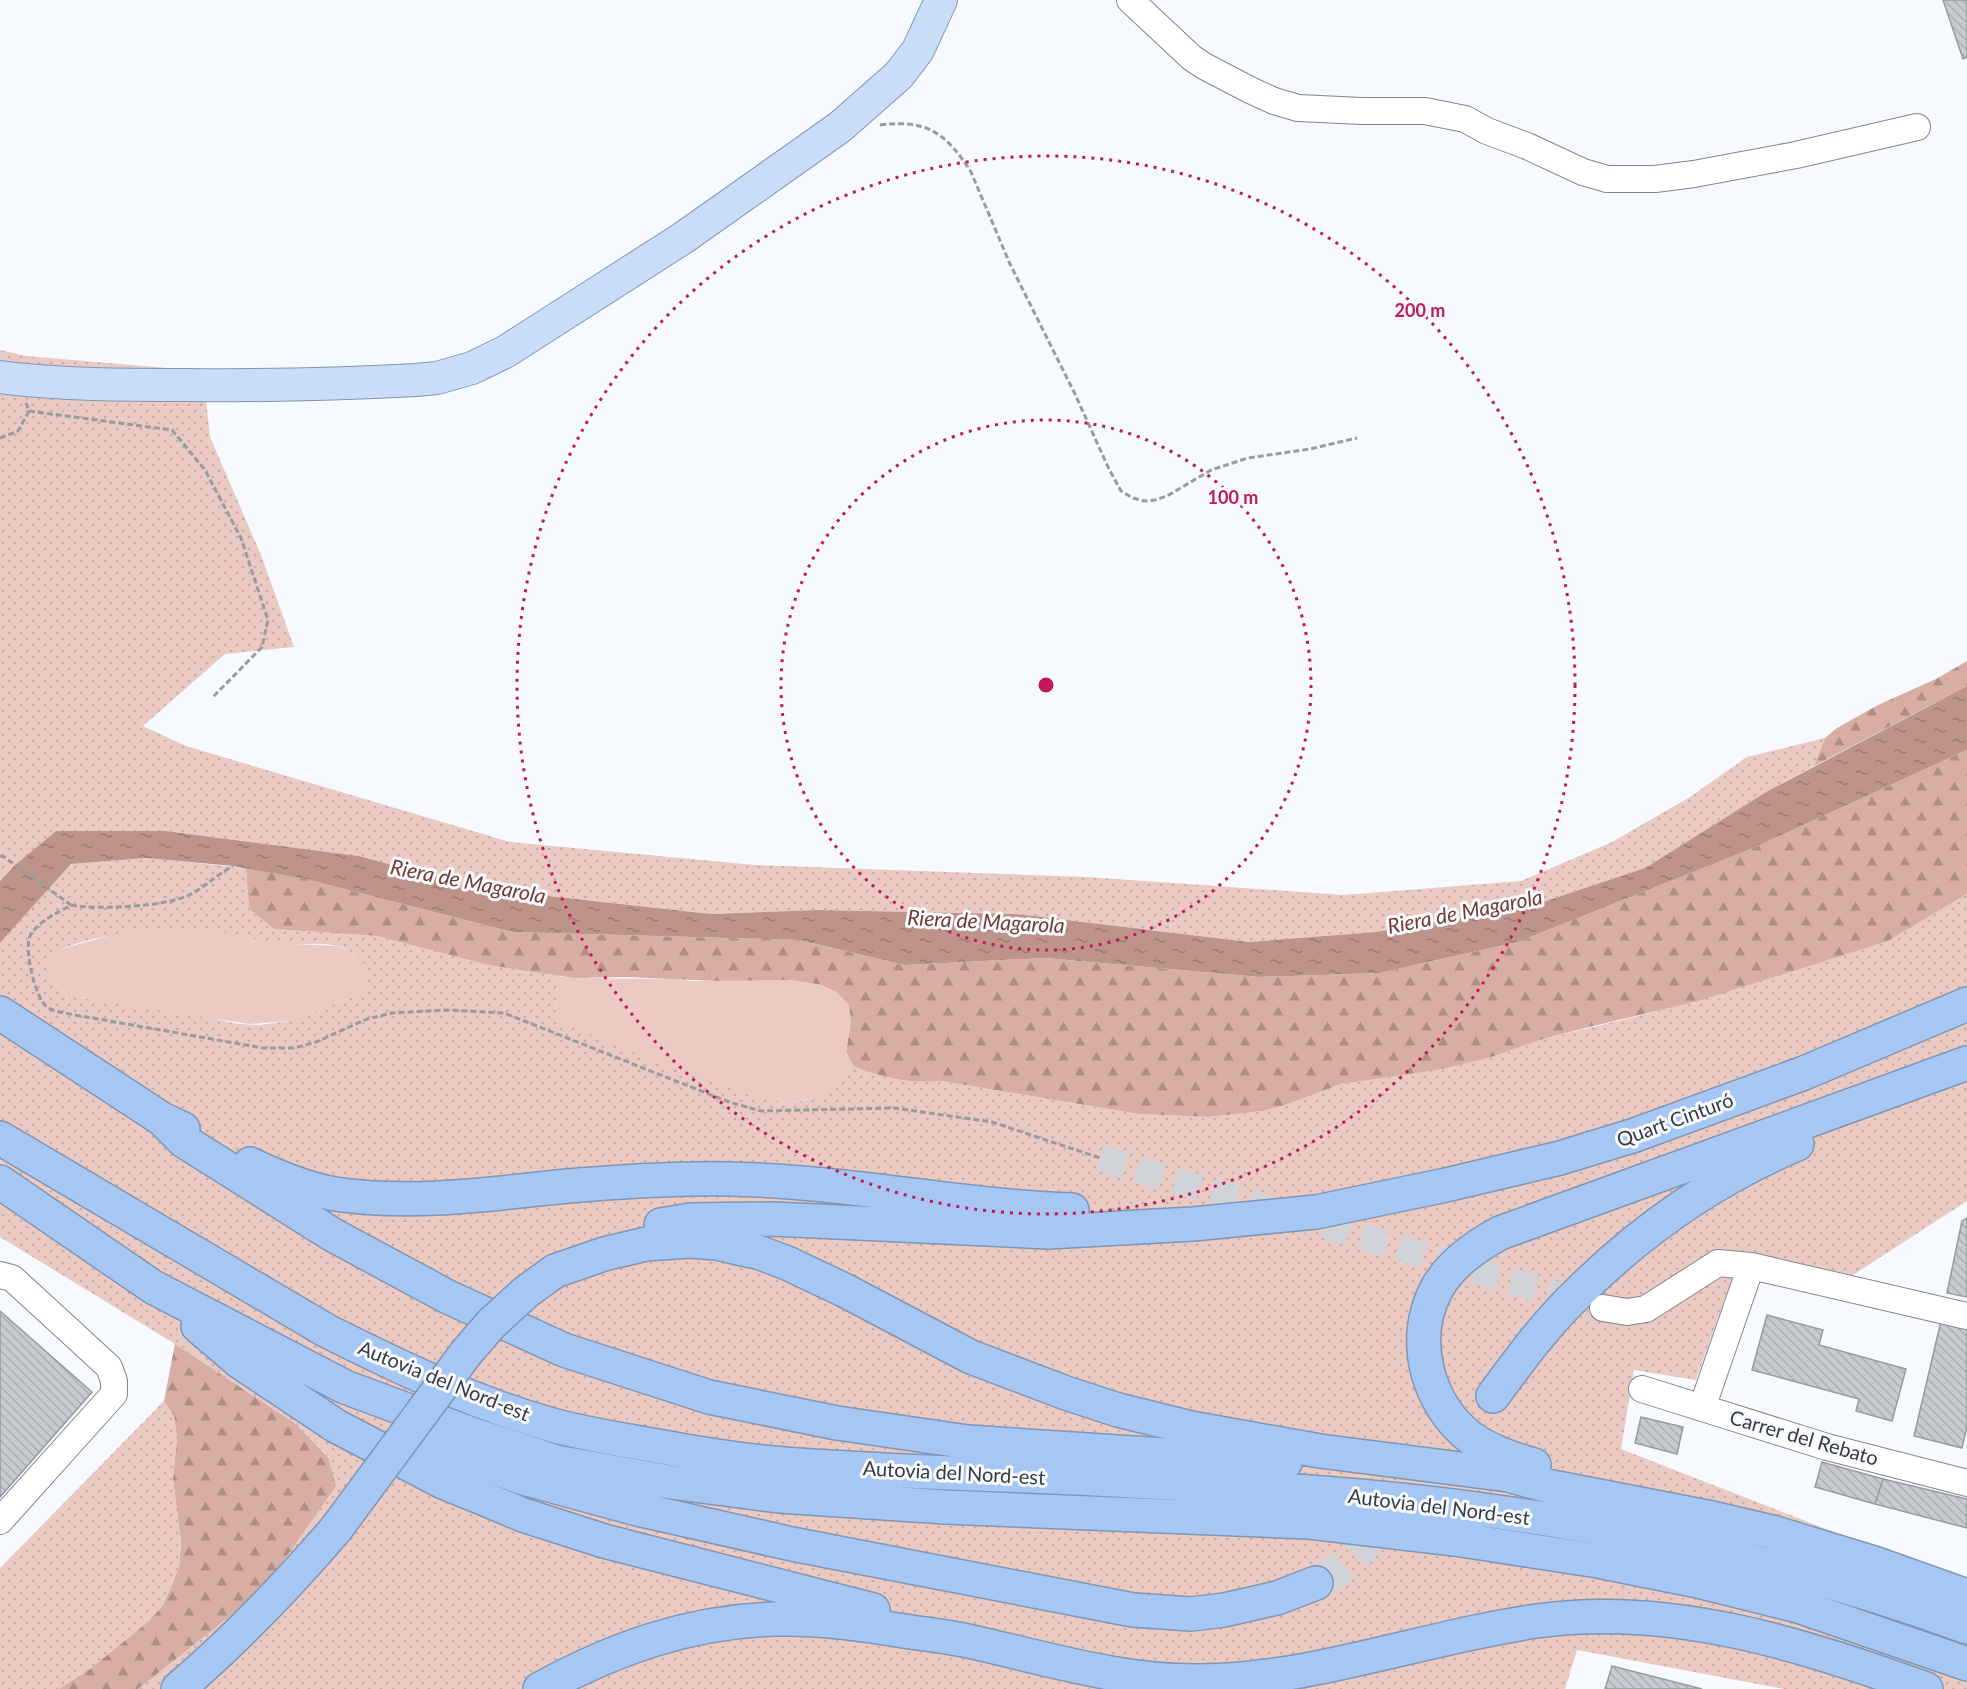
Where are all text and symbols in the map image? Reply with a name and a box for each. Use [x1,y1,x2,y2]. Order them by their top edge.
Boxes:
text: 200 m [1395,299,1445,321]
text: 100 m [1208,486,1258,508]
centre of rings [1036,675,1056,695]
water label: Riera de Magarola [389,853,548,908]
water label: Riera de Magarola [1385,883,1544,938]
water label: Riera de Magarola [907,904,1065,937]
street label: Quart Cinturó [1613,1087,1736,1151]
street label: Autovia del Nord-est [355,1335,534,1425]
street label: Carrer del Rebato [1727,1404,1881,1470]
street label: Autovia del Nord-est [862,1455,1046,1489]
street label: Autovia del Nord-est [1347,1483,1531,1529]

